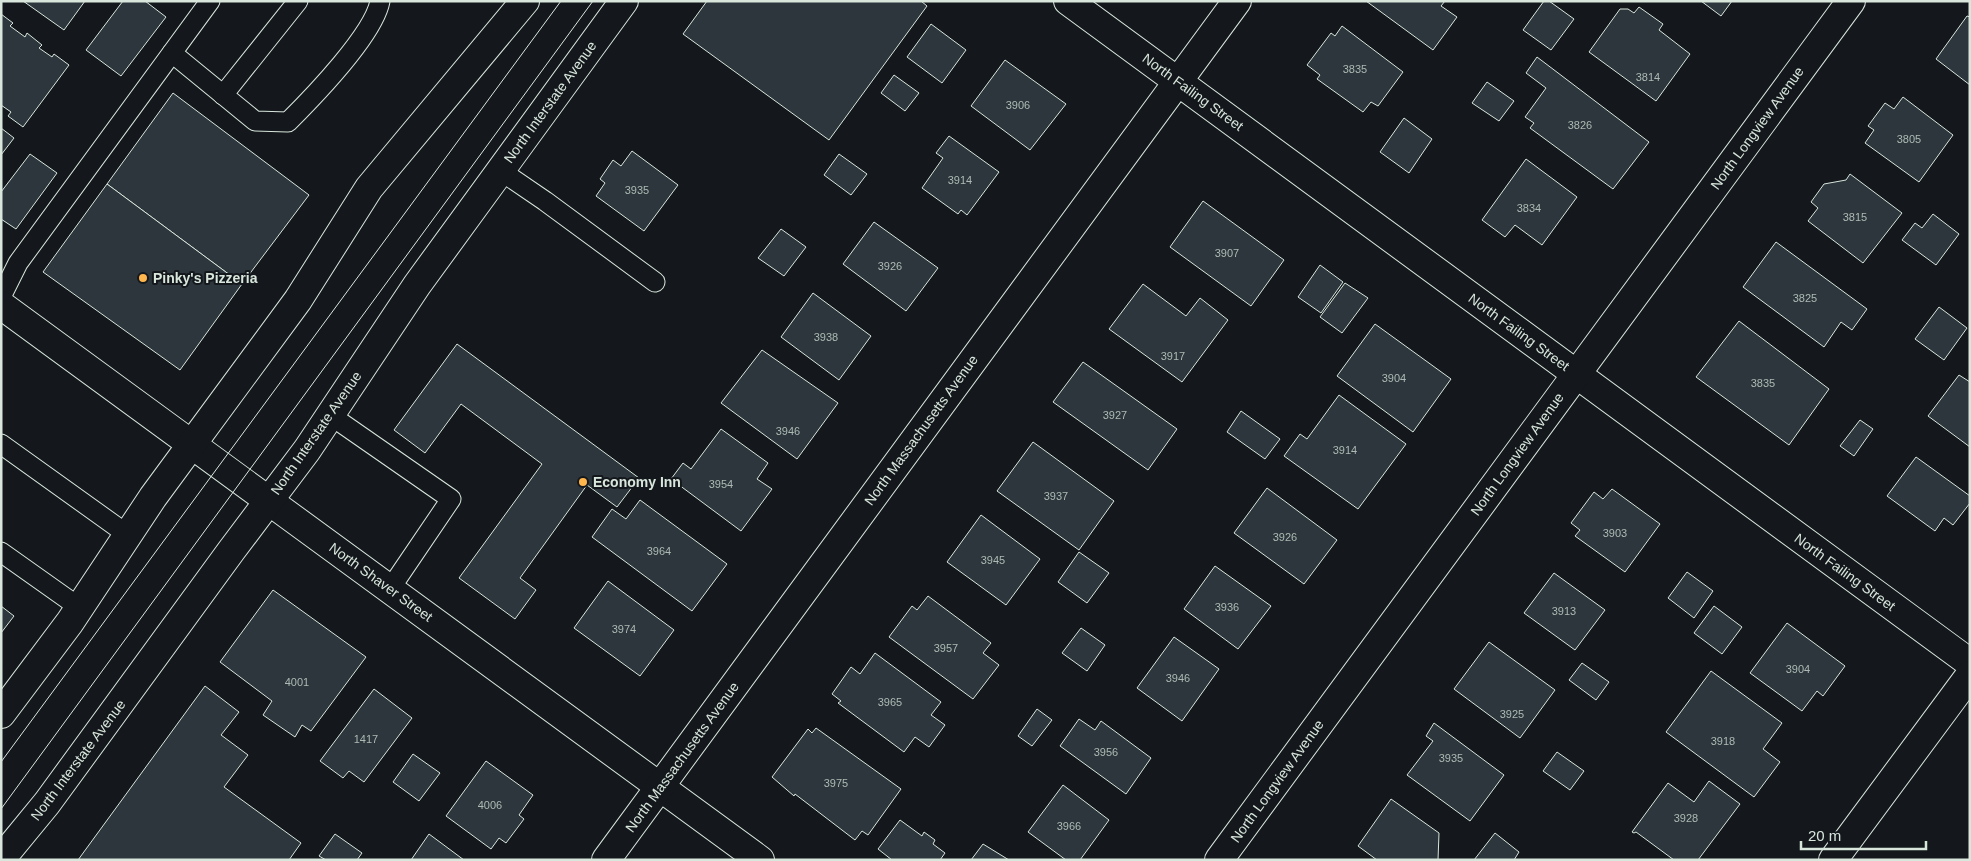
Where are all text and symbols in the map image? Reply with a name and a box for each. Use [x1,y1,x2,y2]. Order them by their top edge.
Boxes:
street label: North Interstate Avenue [500,38,600,166]
street label: North Failing Street [1140,50,1247,134]
house number: 3835 [1343,63,1367,75]
street label: North Longview Avenue [1707,63,1807,192]
house number: 3814 [1636,71,1660,83]
house number: 3906 [1006,99,1030,111]
house number: 3826 [1568,119,1592,131]
house number: 3805 [1897,133,1921,145]
house number: 3914 [948,174,972,186]
house number: 3935 [625,184,649,196]
house number: 3834 [1517,202,1541,214]
house number: 3815 [1843,211,1867,223]
house number: 3907 [1215,247,1239,259]
house number: 3926 [878,260,902,272]
place label: Pinky's Pizzeria [153,270,258,286]
marker: Pinky's Pizzeria [137,272,149,284]
street label: North Failing Street [1466,290,1573,374]
house number: 3825 [1793,292,1817,304]
house number: 3938 [814,331,838,343]
house number: 3917 [1161,350,1185,362]
street label: North Massachusetts Avenue [861,352,981,508]
street label: North Interstate Avenue [267,368,365,498]
house number: 3904 [1382,372,1406,384]
house number: 3835 [1751,377,1775,389]
street label: North Longview Avenue [1467,389,1567,518]
house number: 3927 [1103,409,1127,421]
house number: 3946 [776,425,800,437]
house number: 3914 [1333,444,1357,456]
place label: Economy Inn [593,474,681,490]
marker: Economy Inn [577,476,589,488]
house number: 3954 [709,478,733,490]
house number: 3937 [1044,490,1068,502]
house number: 3903 [1603,527,1627,539]
street label: North Failing Street [1792,530,1899,614]
house number: 3926 [1273,531,1297,543]
street label: North Shaver Street [326,539,436,625]
house number: 3964 [647,545,671,557]
house number: 3945 [981,554,1005,566]
house number: 3936 [1215,601,1239,613]
house number: 3913 [1552,605,1576,617]
house number: 3974 [612,623,636,635]
house number: 3957 [934,642,958,654]
house number: 3904 [1786,663,1810,675]
house number: 3946 [1166,672,1190,684]
house number: 4001 [285,676,309,688]
street label: North Massachusetts Avenue [622,679,742,835]
street label: North Interstate Avenue [27,696,129,823]
house number: 3965 [878,696,902,708]
house number: 3925 [1500,708,1524,720]
street label: North Longview Avenue [1227,716,1327,845]
house number: 1417 [354,733,378,745]
house number: 3918 [1711,735,1735,747]
house number: 3956 [1094,746,1118,758]
house number: 3935 [1439,752,1463,764]
house number: 3975 [824,777,848,789]
house number: 4006 [478,799,502,811]
house number: 3928 [1674,812,1698,824]
scale bar [1801,818,1926,850]
house number: 3966 [1057,820,1081,832]
text: 20 m [1808,827,1841,844]

